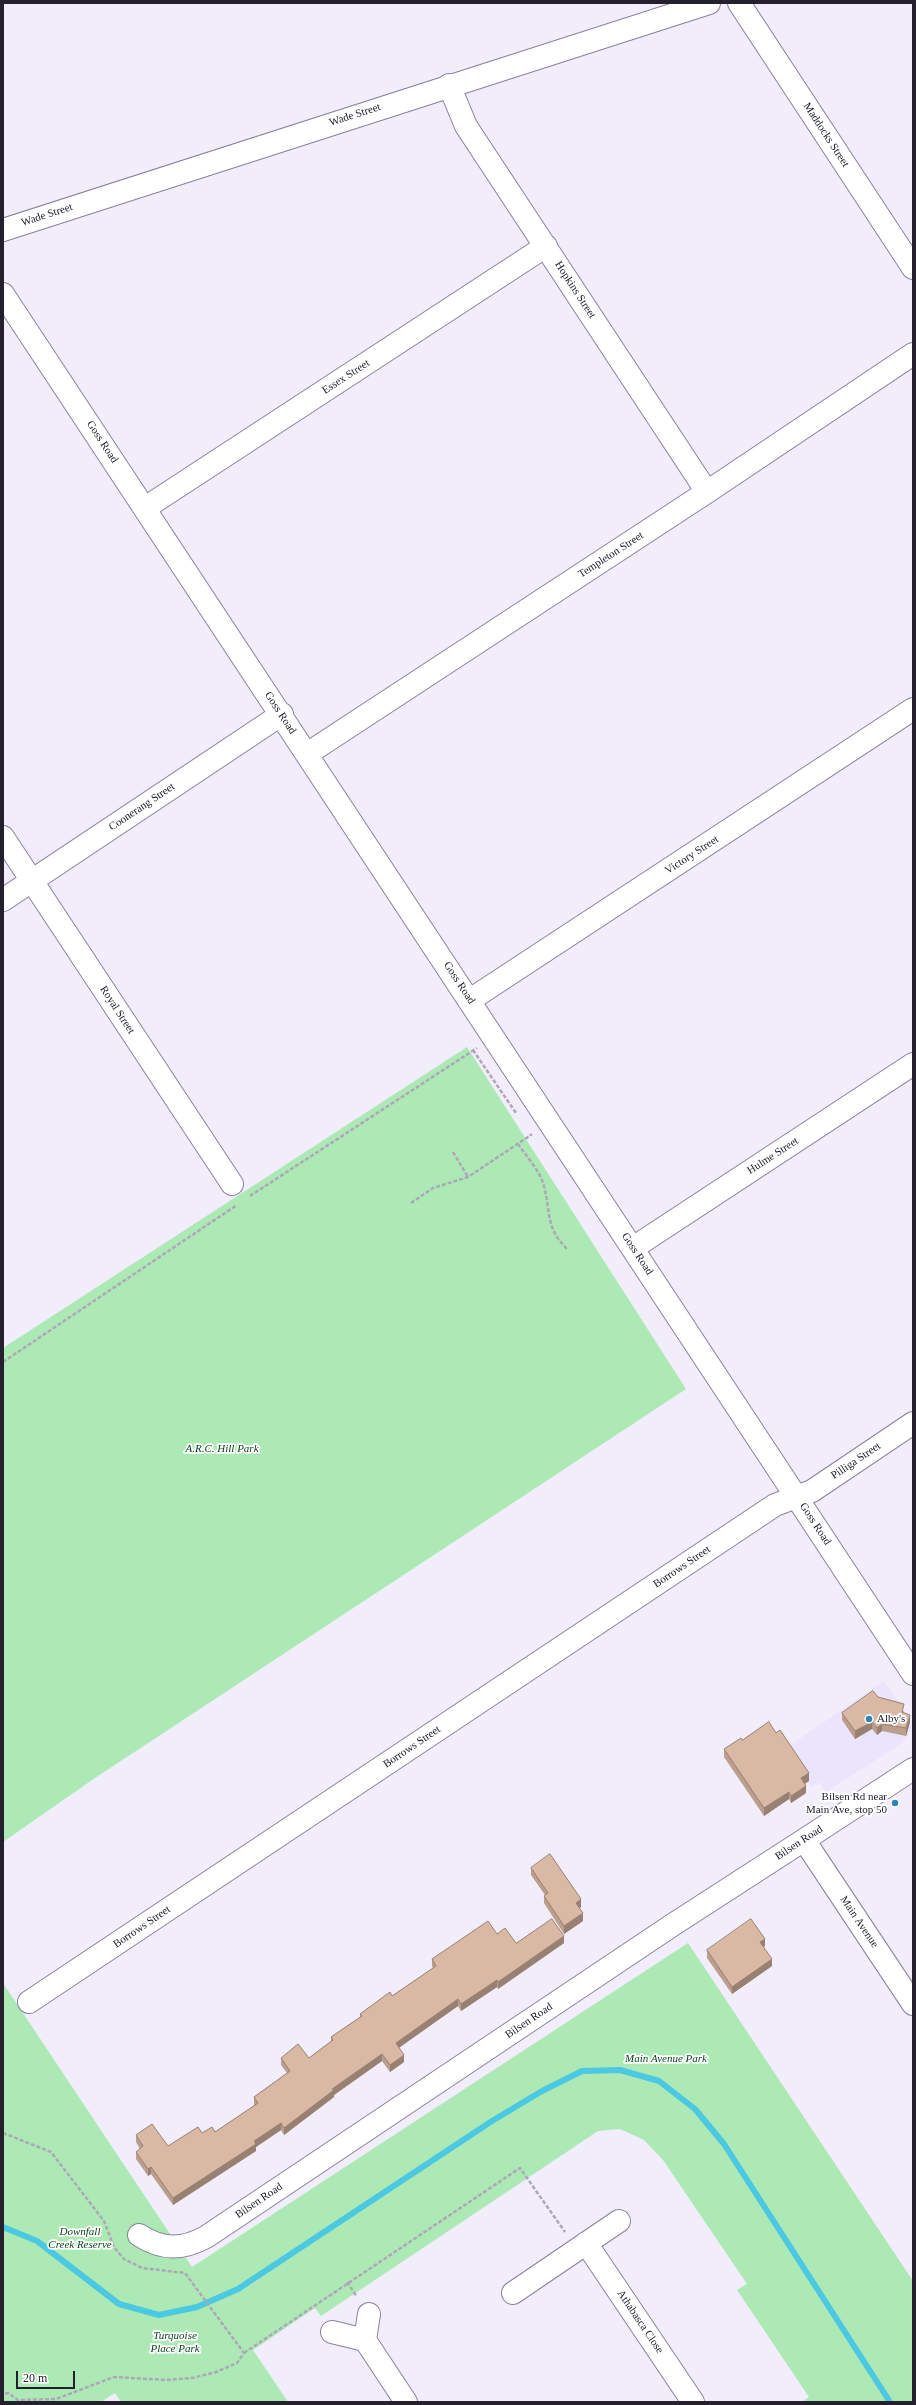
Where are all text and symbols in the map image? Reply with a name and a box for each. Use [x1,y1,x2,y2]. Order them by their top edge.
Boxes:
street label: Maddocks Street [800,100,852,170]
street label: Wade Street [328,101,382,129]
street label: Wade Street [20,201,74,229]
street label: Hopkins Street [552,259,598,321]
street label: Essex Street [320,357,372,397]
street label: Goss Road [83,418,121,466]
street label: Templeton Street [576,529,646,581]
street label: Goss Road [261,689,299,737]
street label: Coonerang Street [107,780,177,834]
street label: Victory Street [663,833,721,877]
street label: Goss Road [440,959,478,1007]
street label: Royal Street [97,983,137,1037]
street label: Hulme Street [745,1135,801,1177]
street label: Goss Road [618,1230,656,1278]
street label: Pilliga Street [829,1440,883,1482]
park label: A.R.C. Hill Park [185,1442,259,1456]
street label: Goss Road [796,1500,834,1548]
street label: Borrows Street [651,1543,713,1591]
place label: Alby's [877,1712,905,1726]
marker: Alby's [864,1714,874,1724]
street label: Borrows Street [381,1723,443,1771]
place label: Bilsen Rd near Main Ave, stop 50 [806,1790,887,1816]
marker: Bilsen Rd near Main Ave, stop 50 [890,1798,900,1808]
street label: Bilsen Road [773,1823,825,1863]
street label: Main Avenue [837,1894,881,1950]
street label: Borrows Street [111,1903,173,1951]
street label: Bilsen Road [503,2000,555,2042]
park label: Main Avenue Park [625,2052,707,2066]
street label: Bilsen Road [233,2180,285,2222]
park label: Downfall Creek Reserve [48,2225,112,2251]
street label: Athabasca Close [614,2288,666,2356]
park label: Turquoise Place Park [150,2329,200,2355]
scale bar [18,2363,77,2389]
text: 20 m [23,2371,47,2385]

